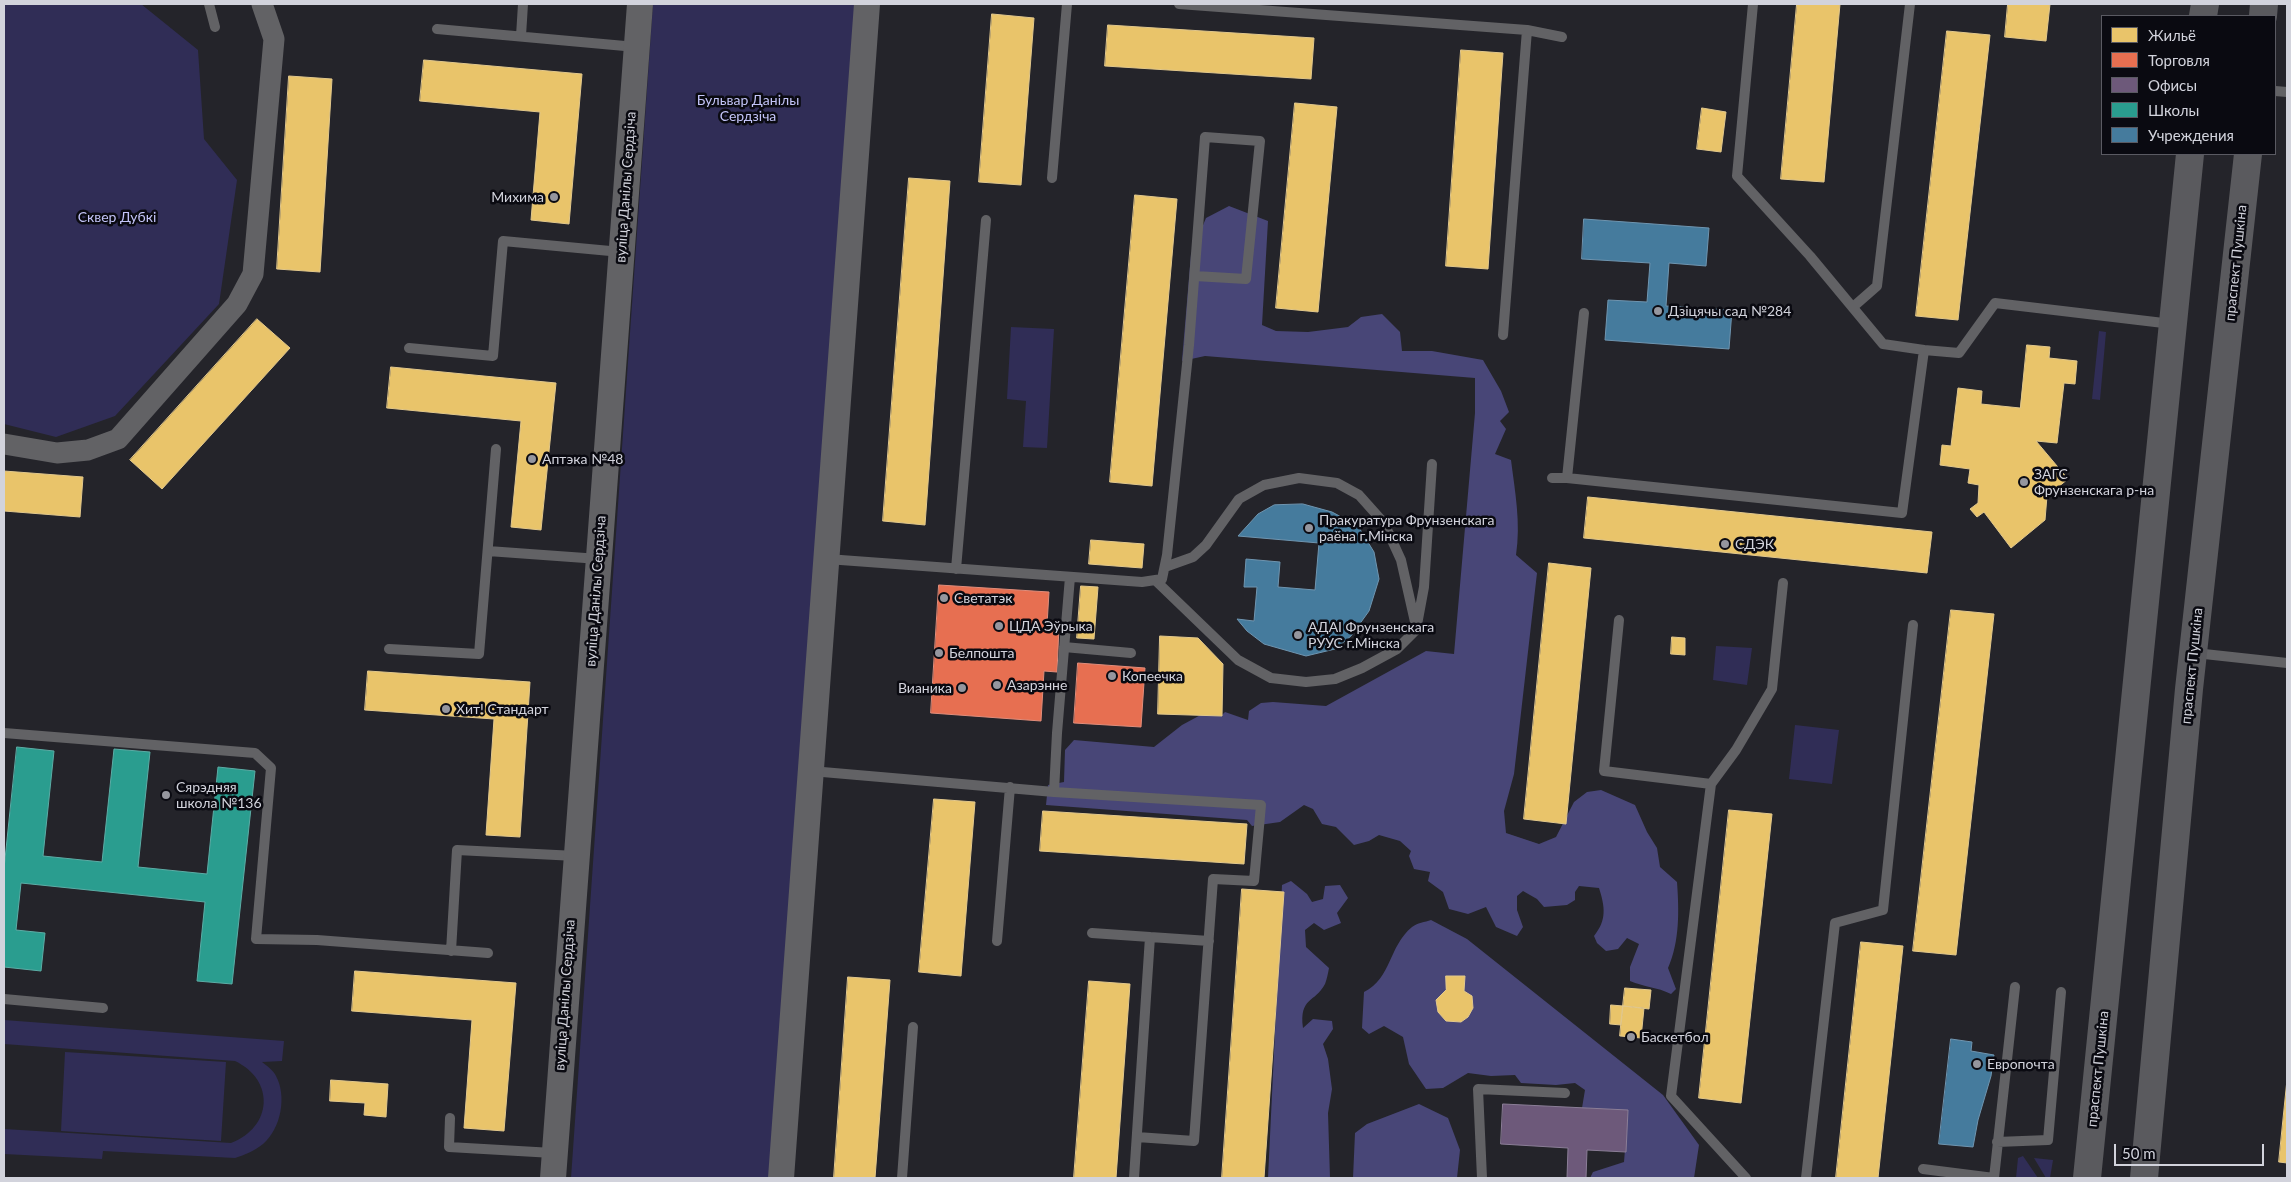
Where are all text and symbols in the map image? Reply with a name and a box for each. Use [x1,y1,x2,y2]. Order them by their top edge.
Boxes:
legend [2101,15,2276,155]
text: Жильё [2148,26,2196,44]
text: Торговля [2148,51,2210,69]
text: Офисы [2148,76,2197,94]
park label: Бульвар Данілы Сердзіча [697,92,799,124]
text: Школы [2148,101,2199,119]
street label: вуліца Данілы Сердзіча [612,111,640,263]
text: Учреждения [2148,126,2234,144]
place label: Михима [491,189,544,205]
marker: Михима [548,191,560,203]
street label: праспект Пушкіна [2222,204,2250,322]
park label: Сквер Дубкі [78,209,156,225]
place label: Дзіцячы сад №284 [1668,303,1791,319]
marker: Дзіцячы сад №284 [1652,305,1664,317]
place label: Аптэка №48 [542,451,623,467]
marker: Аптэка №48 [526,453,538,465]
place label: ЗАГС Фрунзенскага р-на [2034,466,2154,498]
marker: ЗАГС Фрунзенскага р-на [2018,476,2030,488]
place label: Пракуратура Фрунзенскага раёна г.Мінска [1319,512,1494,544]
street label: вуліца Данілы Сердзіча [582,515,610,667]
marker: Пракуратура Фрунзенскага раёна г.Мінска [1303,522,1315,534]
place label: СДЭК [1735,536,1774,552]
marker: СДЭК [1719,538,1731,550]
place label: Светатэк [954,590,1012,606]
marker: Светатэк [938,592,950,604]
street label: праспект Пушкіна [2178,607,2206,725]
place label: ЦДА Эўрыка [1009,618,1093,634]
place label: АДАІ Фрунзенскага РУУС г.Мінска [1308,619,1434,652]
marker: ЦДА Эўрыка [993,620,1005,632]
marker: АДАІ Фрунзенскага РУУС г.Мінска [1292,629,1304,641]
place label: Белпошта [949,645,1015,661]
marker: Белпошта [933,647,945,659]
place label: Копеечка [1122,668,1183,684]
marker: Копеечка [1106,670,1118,682]
place label: Азарэнне [1007,677,1067,693]
marker: Азарэнне [991,679,1003,691]
place label: Вианика [898,680,952,696]
marker: Вианика [956,682,968,694]
place label: Хит! Стандарт [456,701,549,717]
marker: Хит! Стандарт [440,703,452,715]
place label: Сярэдняя школа №136 [176,779,262,812]
marker: Сярэдняя школа №136 [160,789,172,801]
street label: вуліца Данілы Сердзіча [551,919,579,1071]
street label: праспект Пушкіна [2084,1010,2112,1128]
place label: Баскетбол [1641,1029,1709,1045]
marker: Баскетбол [1625,1031,1637,1043]
place label: Европочта [1987,1056,2055,1072]
marker: Европочта [1971,1058,1983,1070]
scale bar [2116,1134,2266,1166]
text: 50 m [2122,1144,2156,1162]

